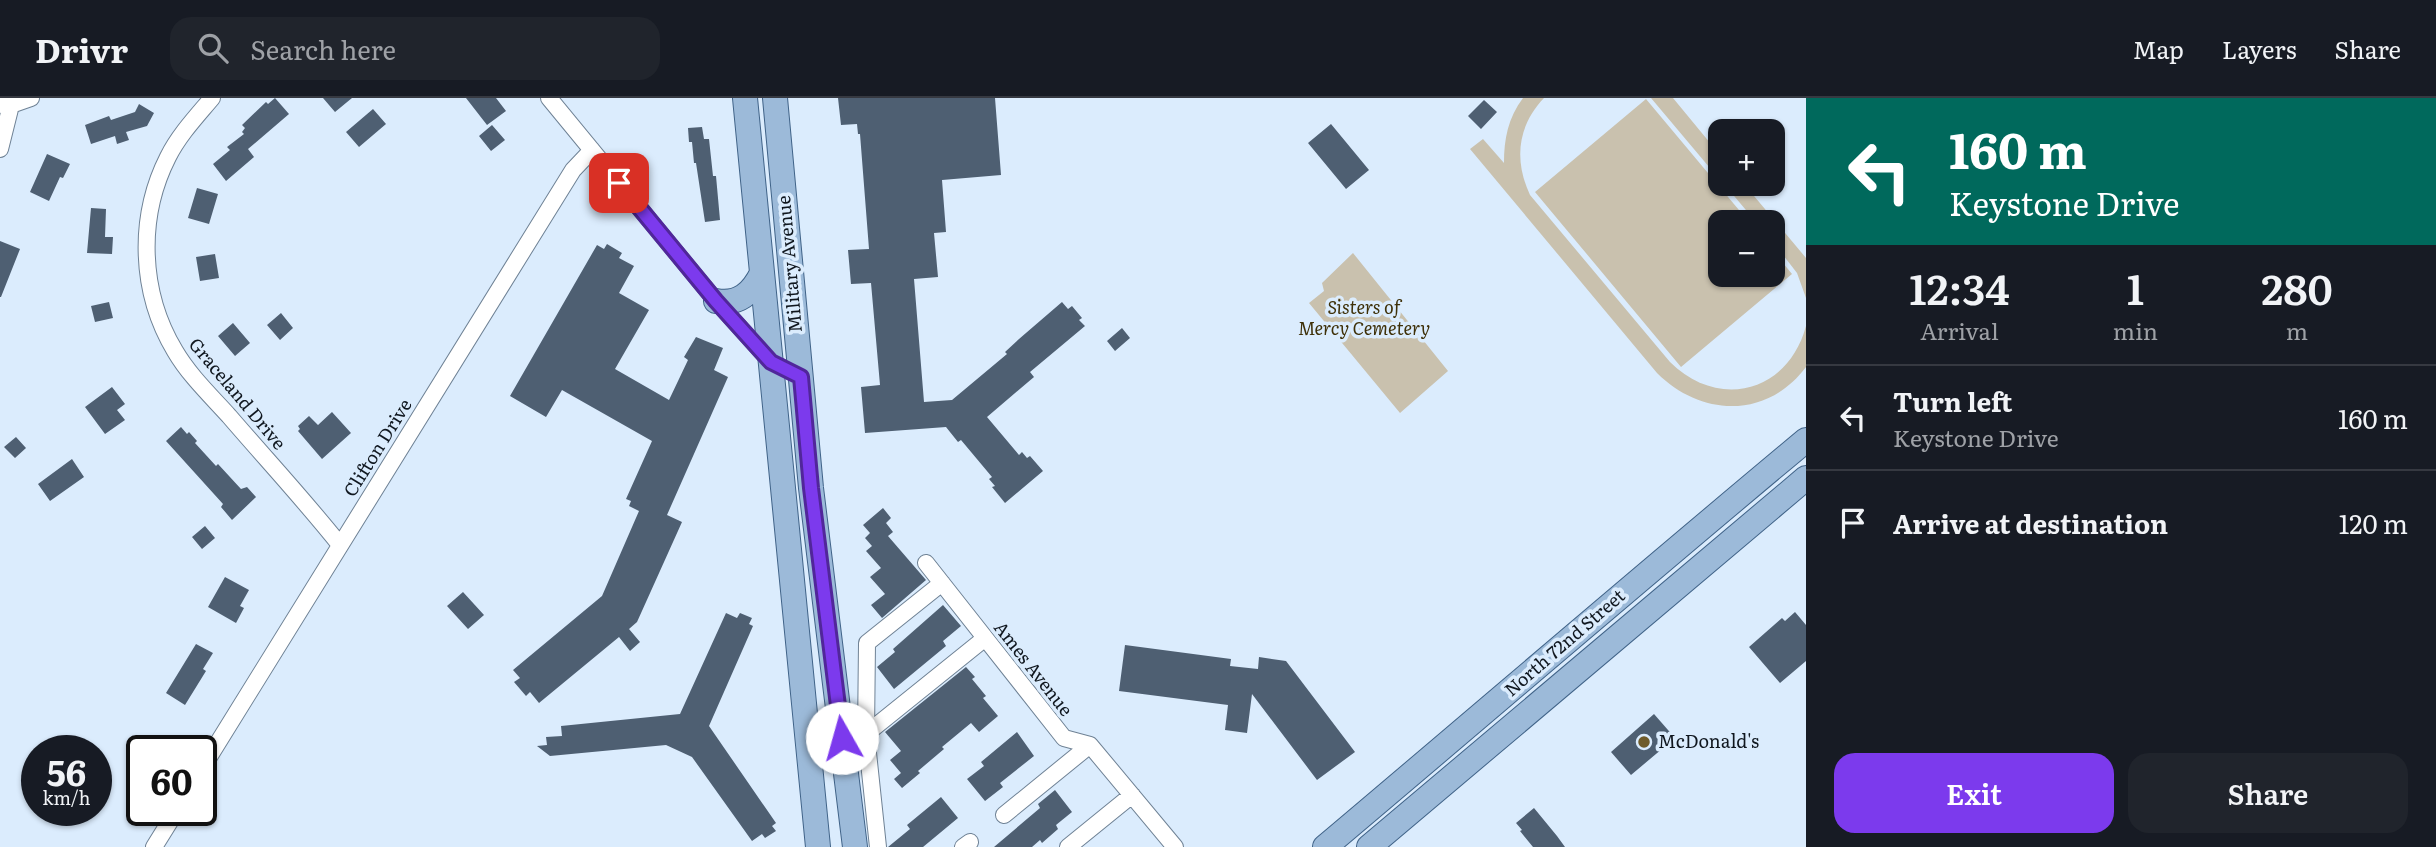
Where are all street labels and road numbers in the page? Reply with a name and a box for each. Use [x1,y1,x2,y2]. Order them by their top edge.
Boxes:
street label: Military Avenue [769,194,808,334]
street label: Graceland Drive [183,331,293,455]
street label: Clifton Drive [336,393,418,501]
street label: North 72nd Street [1498,581,1631,702]
street label: Ames Avenue [988,615,1080,721]

